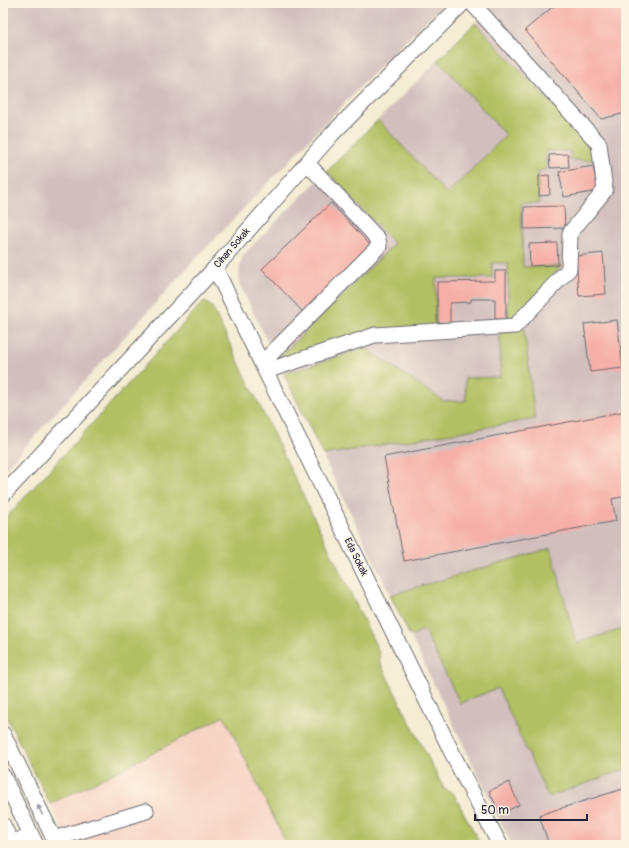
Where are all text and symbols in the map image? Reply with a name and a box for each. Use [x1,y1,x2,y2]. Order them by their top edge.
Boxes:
street label: Cihan Sokak [211,225,253,270]
street label: Eda Sokak [342,536,371,579]
scale bar [475,796,587,822]
text: 50 m [481,803,509,818]
one-way arrow [37,804,43,816]

